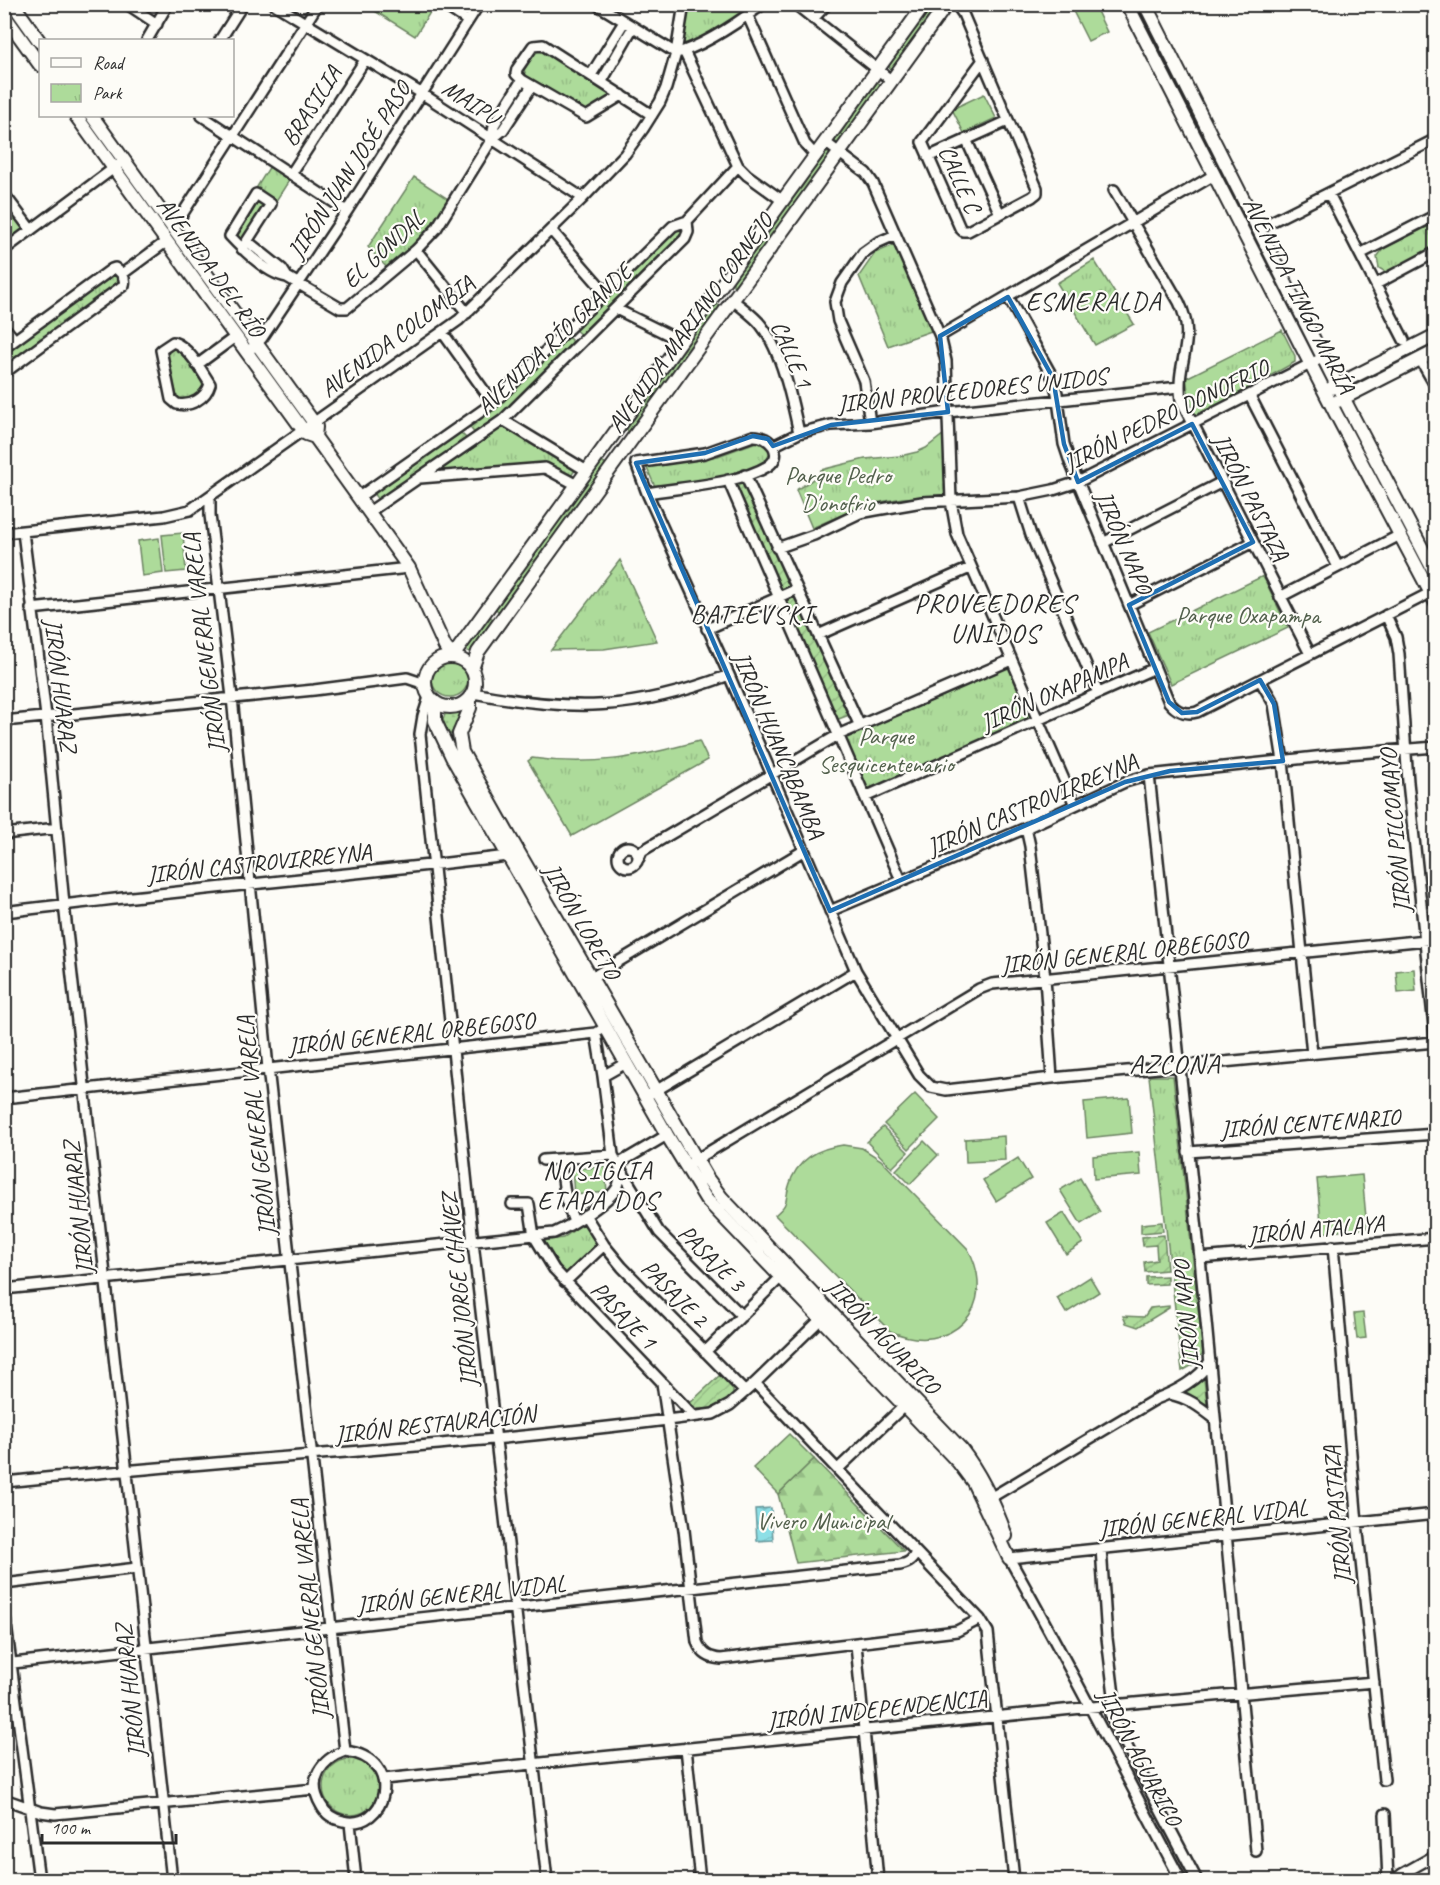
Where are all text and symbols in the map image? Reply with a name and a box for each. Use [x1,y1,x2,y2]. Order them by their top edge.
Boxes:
legend [39,39,234,117]
text: Road [93,52,126,74]
street label: BRASILIA [274,60,348,152]
street label: MAIPU [437,73,508,133]
street label: JIRÓN JUAN JOSÉ PASO [280,74,419,265]
text: Park [93,82,123,104]
street label: CALLE C [932,141,989,220]
street label: AVENIDA DEL RÍO [150,191,274,345]
street label: AVENIDA TINGO MARÍA [1237,192,1362,399]
street label: EL GONDAL [336,203,431,295]
street label: AVENIDA MARIANO CORNEJO [600,206,781,438]
street label: AVENIDA RÍO GRANDE [470,255,640,421]
street label: AVENIDA COLOMBIA [314,268,481,404]
district label: ESMERALDA [1026,285,1163,318]
street label: CALLE 1 [764,316,820,393]
street label: JIRÓN PEDRO DONOFRIO [1058,351,1276,478]
street label: JIRÓN PROVEEDORES UNIDOS [835,360,1112,419]
street label: JIRÓN PASTAZA [1206,427,1296,567]
park label: Parque Pedro D'onofrio [785,460,893,518]
street label: JIRÓN NAPO [1088,485,1160,600]
street label: JIRÓN GENERAL VARELA [175,530,233,756]
district label: PROVEEDORES UNIDOS [914,587,1079,650]
district label: BATIEVSKI [690,598,818,631]
park label: Parque Oxapampa [1176,600,1322,630]
street label: JIRÓN HUARAZ [38,616,84,757]
street label: JIRÓN HUANCABAMBA [726,646,832,844]
street label: JIRÓN OXAPAMPA [975,646,1133,738]
park label: Parque Sesquicentenario [818,721,956,779]
street label: JIRÓN PILCOMAYO [1373,745,1417,915]
street label: JIRÓN CASTROVIRREYNA [921,746,1143,862]
street label: JIRÓN CASTROVIRREYNA [144,836,374,890]
street label: JIRÓN LORETO [536,857,629,987]
street label: JIRÓN GENERAL ORBEGOSO [998,924,1252,980]
street label: JIRÓN GENERAL ORBEGOSO [285,1005,539,1061]
street label: JIRÓN GENERAL VARELA [229,1013,283,1239]
district label: AZCONA [1129,1047,1221,1081]
street label: JIRÓN CENTENARIO [1218,1102,1403,1144]
street label: JIRÓN HUARAZ [56,1137,100,1277]
district label: NOSIGLIA ETAPA DOS [537,1154,663,1217]
street label: JIRÓN JORGE CHÁVEZ [434,1188,484,1390]
street label: JIRÓN ATALAYA [1246,1208,1386,1250]
street label: PASAJE 3 [672,1218,754,1300]
street label: PASAJE 2 [635,1253,717,1335]
street label: JIRÓN NAPO [1166,1257,1206,1372]
street label: JIRÓN AGUARICO [819,1271,948,1402]
street label: PASAJE 1 [584,1275,664,1356]
street label: JIRÓN RESTAURACIÓN [332,1398,540,1450]
street label: JIRÓN PASTAZA [1316,1443,1358,1587]
street label: JIRÓN GENERAL VIDAL [1096,1492,1310,1544]
street label: JIRÓN GENERAL VARELA [283,1496,337,1722]
park label: Vivero Municipal [757,1506,893,1536]
street label: JIRÓN GENERAL VIDAL [354,1568,568,1620]
street label: JIRÓN HUARAZ [108,1620,152,1760]
street label: JIRÓN INDEPENDENCIA [765,1682,989,1736]
street label: JIRÓN AGUARICO [1091,1682,1190,1833]
scale bar [42,1807,176,1845]
text: 100 m [51,1817,92,1839]

